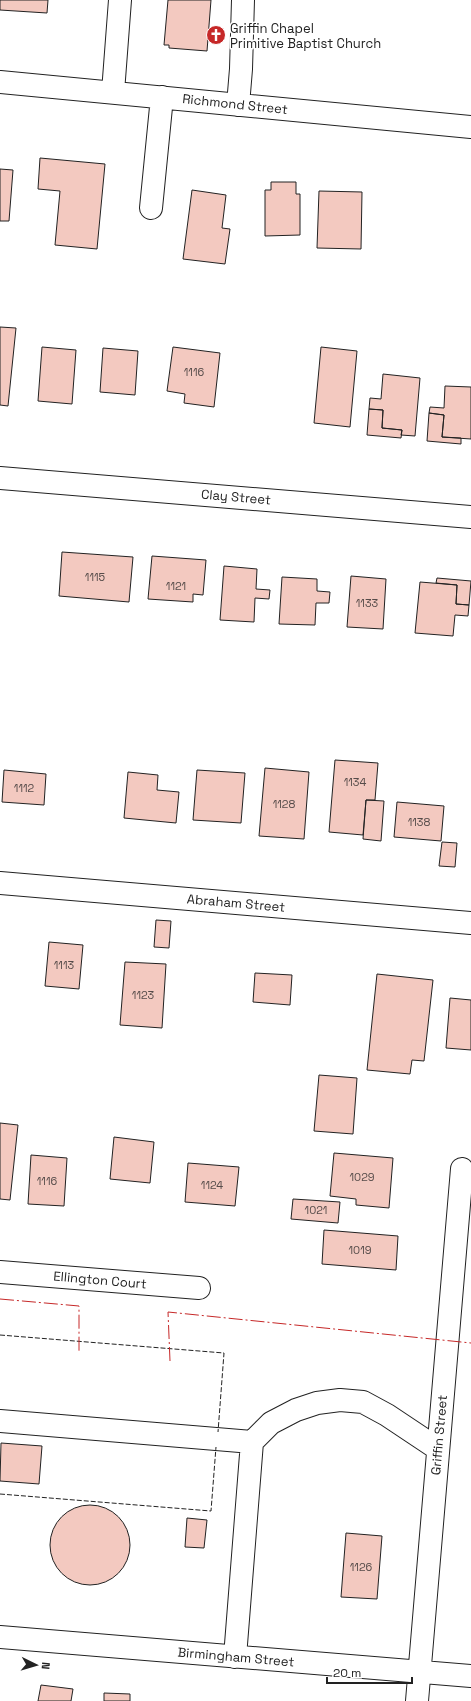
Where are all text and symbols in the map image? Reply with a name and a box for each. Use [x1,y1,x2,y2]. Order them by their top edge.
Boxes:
place label: Griffin Chapel Primitive Baptist Church [230,20,381,52]
church icon: Griffin Chapel Primitive Baptist Church [205,24,227,46]
street label: Richmond Street [182,90,288,118]
house number: 1116 [184,365,205,379]
street label: Clay Street [200,485,272,509]
house number: 1115 [85,570,106,584]
house number: 1121 [166,579,186,593]
house number: 1133 [356,596,379,610]
house number: 1134 [344,775,366,789]
house number: 1112 [14,781,35,795]
house number: 1128 [273,797,295,811]
house number: 1138 [408,815,430,829]
street label: Abraham Street [186,890,286,916]
house number: 1113 [54,958,75,972]
house number: 1123 [132,988,155,1002]
house number: 1029 [350,1170,375,1184]
house number: 1116 [37,1174,58,1188]
house number: 1124 [201,1178,223,1192]
house number: 1021 [305,1203,327,1217]
house number: 1019 [349,1243,372,1257]
street label: Ellington Court [53,1267,147,1293]
street label: Griffin Street [427,1394,451,1476]
house number: 1126 [350,1560,373,1574]
street label: Birmingham Street [177,1643,295,1671]
north arrow [16,1645,56,1685]
scale bar [327,1659,412,1685]
text: N [39,1662,53,1670]
text: 20 m [333,1665,361,1681]

